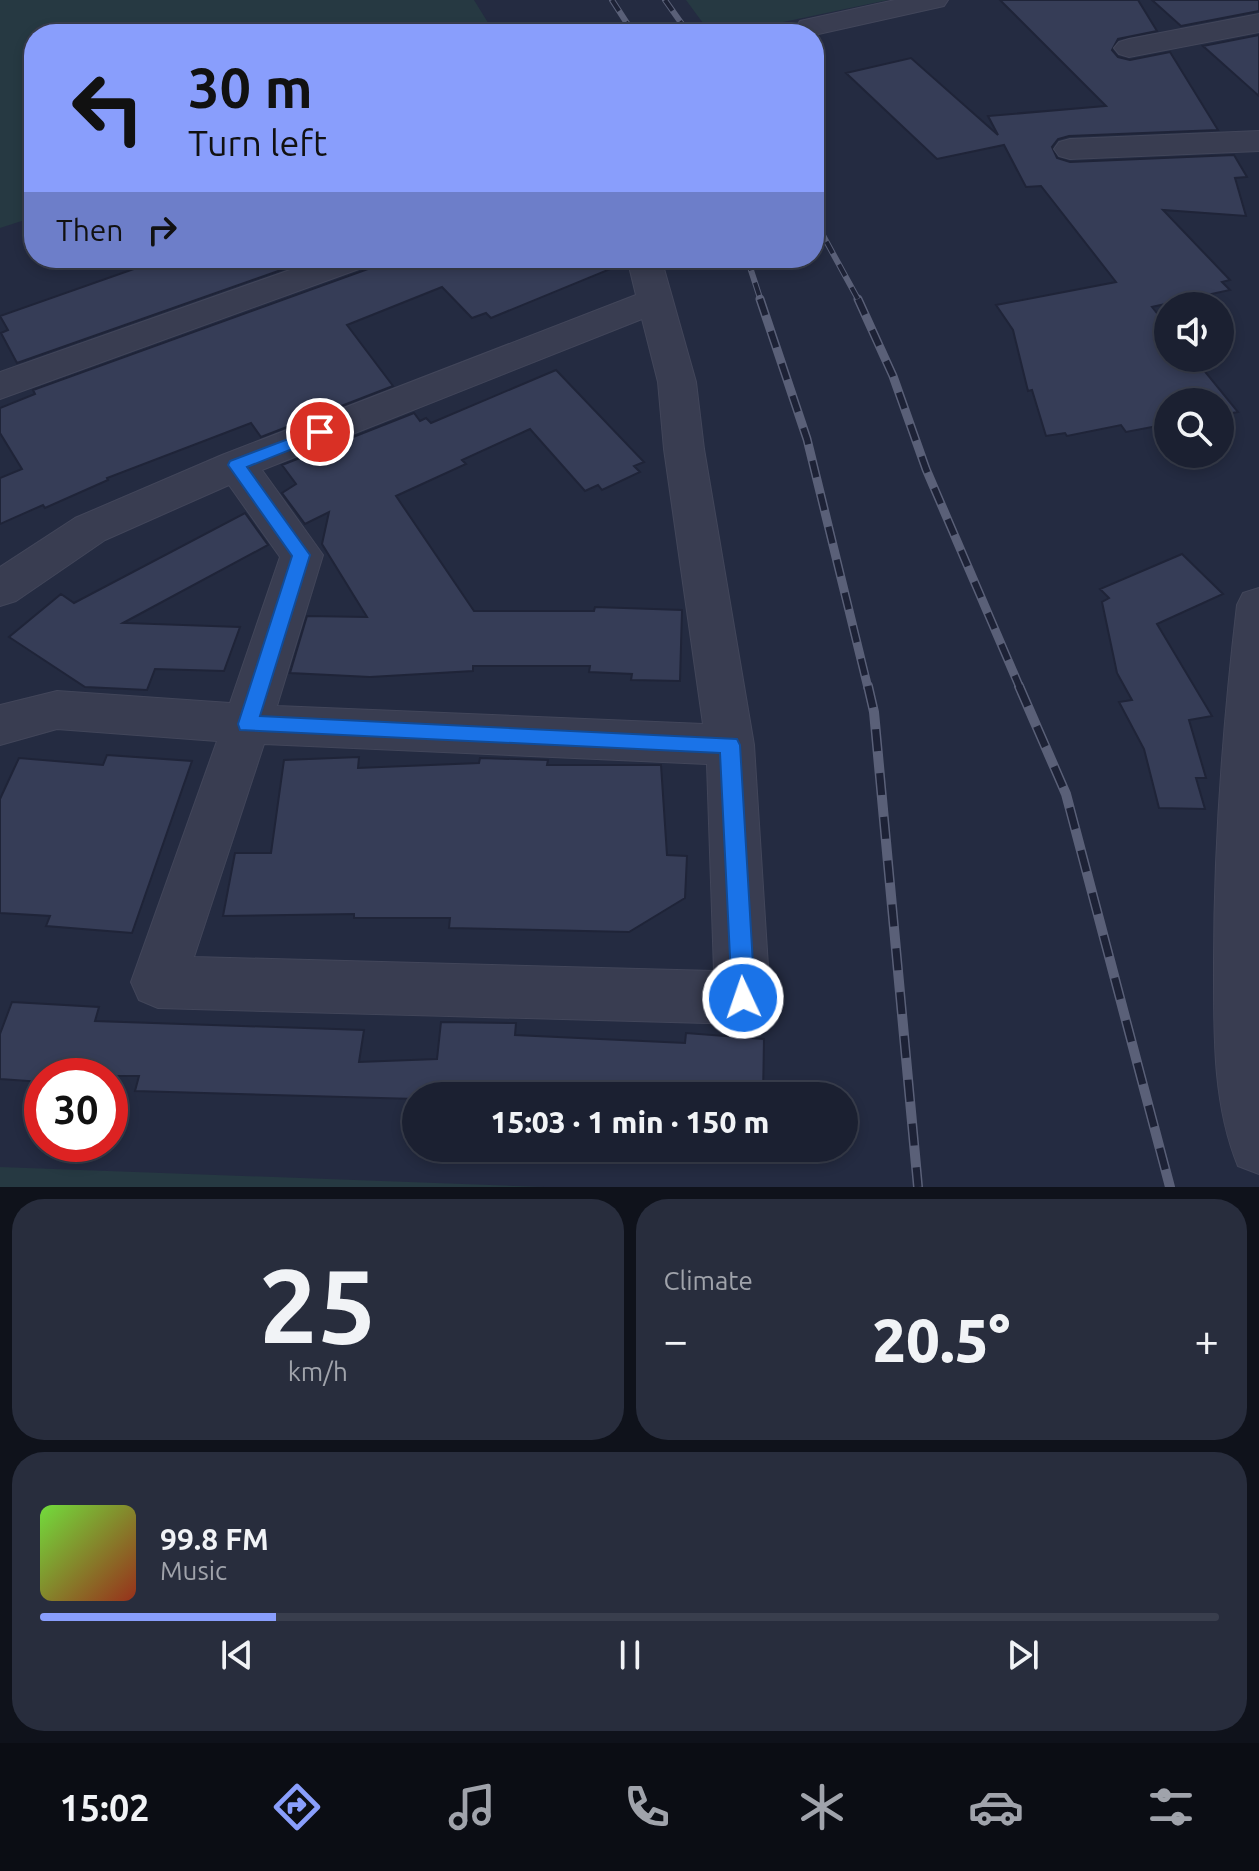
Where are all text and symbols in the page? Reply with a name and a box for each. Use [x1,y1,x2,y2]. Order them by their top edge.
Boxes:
icon: left [56,56,160,160]
text: 30 m [188,56,313,119]
text: Turn left [188,122,327,163]
icon: right [140,208,184,252]
text: Then [56,213,124,247]
map controls [1154,292,1234,468]
button: sound [1154,292,1234,372]
button: search [1154,388,1234,468]
pin [286,398,354,466]
icon: arrive [298,410,342,454]
position arrow [701,956,785,1040]
speed limit sign: 30 [24,1058,128,1162]
text: 15:03 · 1 min · 150 m [491,1105,769,1139]
text: 25 [259,1246,376,1363]
text: Climate [664,1266,753,1295]
text: 20.5° [872,1306,1010,1373]
text: − [664,1315,688,1364]
text: + [1194,1315,1219,1364]
text: km/h [288,1357,348,1386]
text: 99.8 FM [160,1522,269,1556]
text: Music [160,1556,227,1585]
icon: previous [215,1633,259,1677]
icon: pause [608,1633,652,1677]
icon: next [1001,1633,1045,1677]
icon: directions [269,1779,325,1835]
icon: music [444,1779,500,1835]
icon: phone [619,1779,675,1835]
icon: climate [794,1779,850,1835]
icon: car [968,1779,1024,1835]
icon: filters [1143,1779,1199,1835]
text: 15:02 [59,1787,150,1828]

